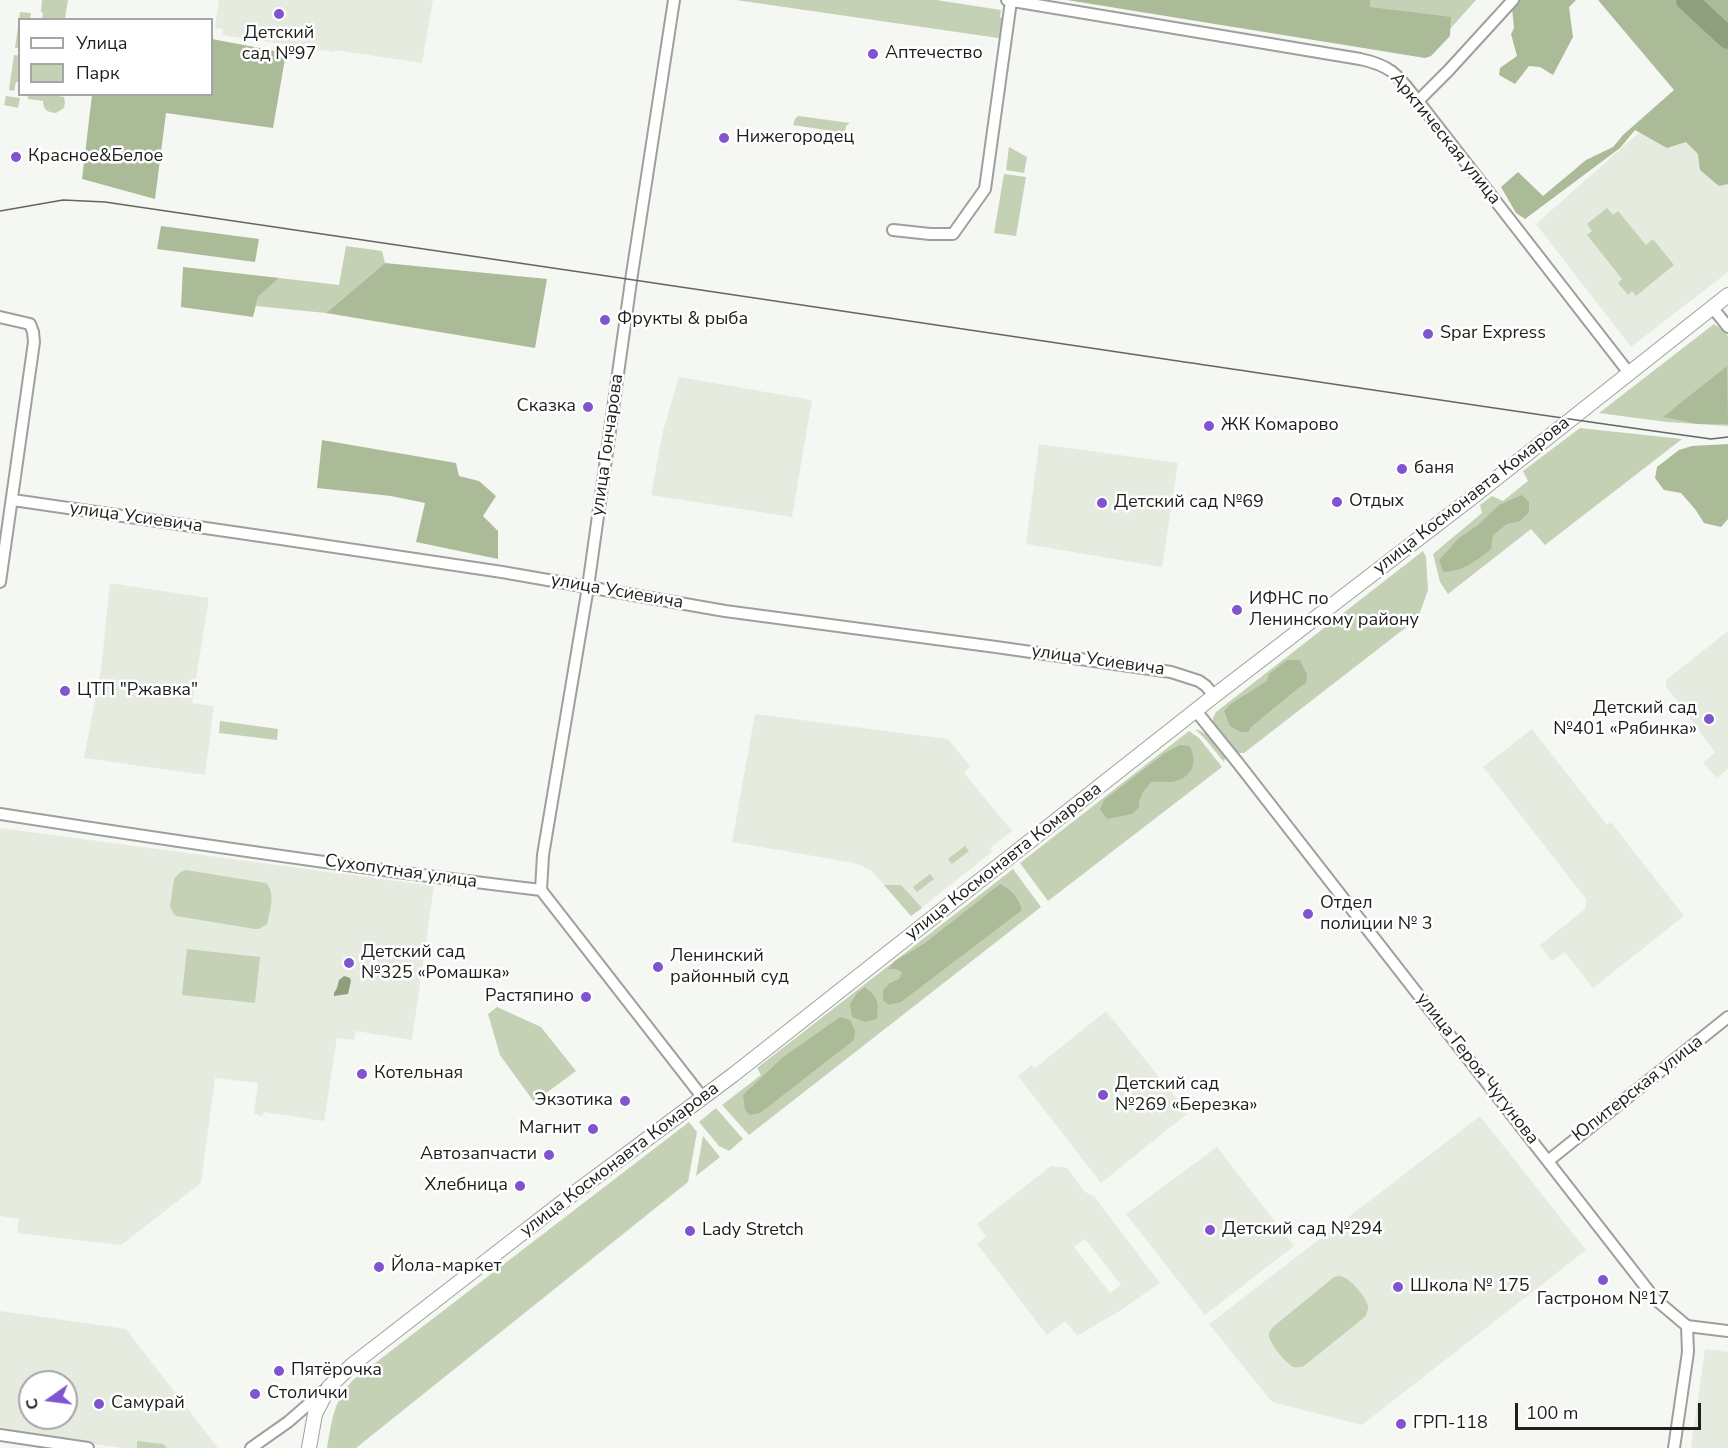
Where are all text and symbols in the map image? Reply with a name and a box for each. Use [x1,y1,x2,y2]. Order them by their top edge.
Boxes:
marker: Детский сад №97 [272,7,286,21]
legend [18,18,213,96]
place label: Детский сад №97 [242,23,316,66]
text: Улица [76,31,127,55]
place label: Аптечество [885,43,983,65]
marker: Аптечество [866,47,880,61]
text: Парк [76,61,119,85]
street label: Арктическая улица [1385,69,1505,209]
place label: Нижегородец [736,127,854,149]
marker: Нижегородец [717,131,731,145]
place label: Красное&Белое [28,146,163,168]
marker: Красное&Белое [9,150,23,164]
place label: Фрукты & рыба [617,309,748,331]
marker: Фрукты & рыба [598,313,612,327]
place label: Spar Express [1440,323,1546,345]
marker: Spar Express [1421,327,1435,341]
street label: улица Гончарова [587,373,629,517]
place label: Сказка [517,396,576,418]
marker: Сказка [581,400,595,414]
street label: улица Космонавта Комарова [1370,413,1574,579]
place label: ЖК Комарово [1221,415,1339,437]
marker: ЖК Комарово [1202,419,1216,433]
place label: баня [1414,458,1454,480]
marker: баня [1395,462,1409,476]
place label: Отдых [1349,491,1404,513]
place label: Детский сад №69 [1114,492,1264,514]
marker: Отдых [1330,495,1344,509]
marker: Детский сад №69 [1095,496,1109,510]
street label: улица Усиевича [68,498,204,538]
street label: улица Усиевича [549,570,685,614]
place label: ИФНС по Ленинскому району [1249,589,1419,632]
marker: ИФНС по Ленинскому району [1230,603,1244,617]
street label: улица Усиевича [1030,641,1166,681]
place label: ЦТП "Ржавка" [77,680,198,702]
marker: ЦТП "Ржавка" [58,684,72,698]
place label: Детский сад №401 «Рябинка» [1553,698,1697,740]
marker: Детский сад №401 «Рябинка» [1702,712,1716,726]
street label: улица Космонавта Комарова [902,779,1106,945]
street label: Сухопутная улица [323,851,479,893]
place label: Отдел полиции № 3 [1320,893,1433,936]
marker: Отдел полиции № 3 [1301,907,1315,921]
place label: Детский сад №325 «Ромашка» [361,942,510,984]
place label: Ленинский районный суд [670,946,789,988]
marker: Детский сад №325 «Ромашка» [342,956,356,970]
marker: Ленинский районный суд [651,960,665,974]
place label: Растяпино [485,986,574,1008]
street label: улица Героя Чугунова [1411,989,1543,1149]
marker: Растяпино [579,990,593,1004]
street label: Юпитерская улица [1568,1031,1708,1147]
place label: Котельная [374,1063,463,1085]
marker: Котельная [355,1067,369,1081]
place label: Детский сад №269 «Березка» [1115,1074,1258,1116]
street label: улица Космонавта Комарова [516,1078,724,1242]
marker: Детский сад №269 «Березка» [1096,1088,1110,1102]
place label: Экзотика [535,1090,613,1112]
marker: Экзотика [618,1094,632,1108]
place label: Магнит [519,1118,581,1140]
marker: Магнит [586,1122,600,1136]
place label: Автозапчасти [420,1144,537,1166]
marker: Автозапчасти [542,1148,556,1162]
place label: Хлебница [424,1175,508,1197]
marker: Хлебница [513,1179,527,1193]
place label: Детский сад №294 [1222,1219,1383,1241]
place label: Lady Stretch [702,1220,804,1242]
marker: Детский сад №294 [1203,1223,1217,1237]
marker: Lady Stretch [683,1224,697,1238]
place label: Йола-маркет [391,1256,501,1278]
marker: Йола-маркет [372,1260,386,1274]
marker: Гастроном №17 [1596,1273,1610,1287]
place label: Школа № 175 [1410,1276,1530,1298]
marker: Школа № 175 [1391,1280,1405,1294]
place label: Гастроном №17 [1537,1289,1669,1311]
place label: Пятёрочка [291,1360,382,1382]
marker: Пятёрочка [272,1364,286,1378]
north arrow [18,1370,78,1430]
place label: Столички [267,1383,348,1405]
marker: Столички [248,1387,262,1401]
scale bar [1518,1391,1704,1429]
place label: Самурай [111,1393,185,1415]
text: С [20,1396,44,1412]
marker: Самурай [92,1397,106,1411]
text: 100 m [1526,1401,1578,1425]
place label: ГРП-118 [1413,1413,1488,1435]
marker: ГРП-118 [1394,1417,1408,1431]

